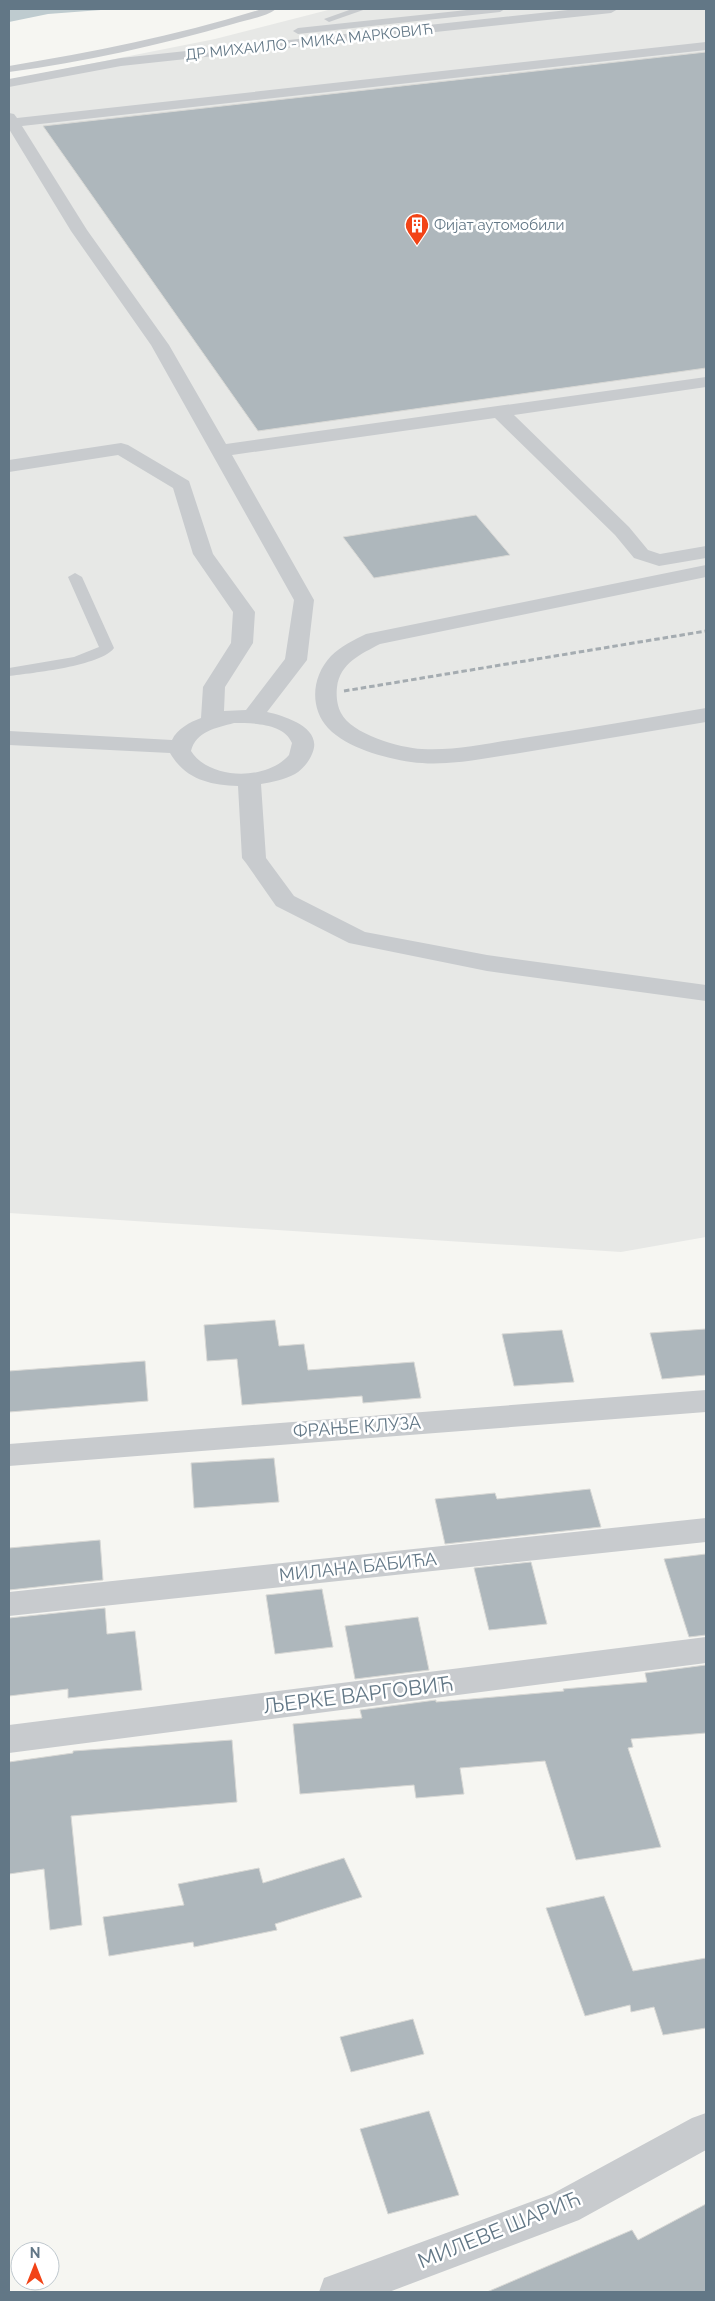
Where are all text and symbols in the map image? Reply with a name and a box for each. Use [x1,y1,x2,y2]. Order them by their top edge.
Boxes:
street label: ДР МИХАИЛО - МИКА МАРКОВИЋ [184,20,434,64]
building icon: Фијат аутомобили [404,212,430,246]
place label: Фијат аутомобили [434,216,565,234]
street label: ФРАЊЕ КЛУЗА [292,1412,422,1441]
street label: МИЛАНА БАБИЋА [278,1548,438,1585]
street label: ЉЕРКЕ ВАРГОВИЋ [262,1670,454,1719]
street label: МИЛЕВЕ ШАРИЋ [414,2186,584,2274]
north arrow [10,2241,60,2291]
text: N [30,2245,40,2261]

